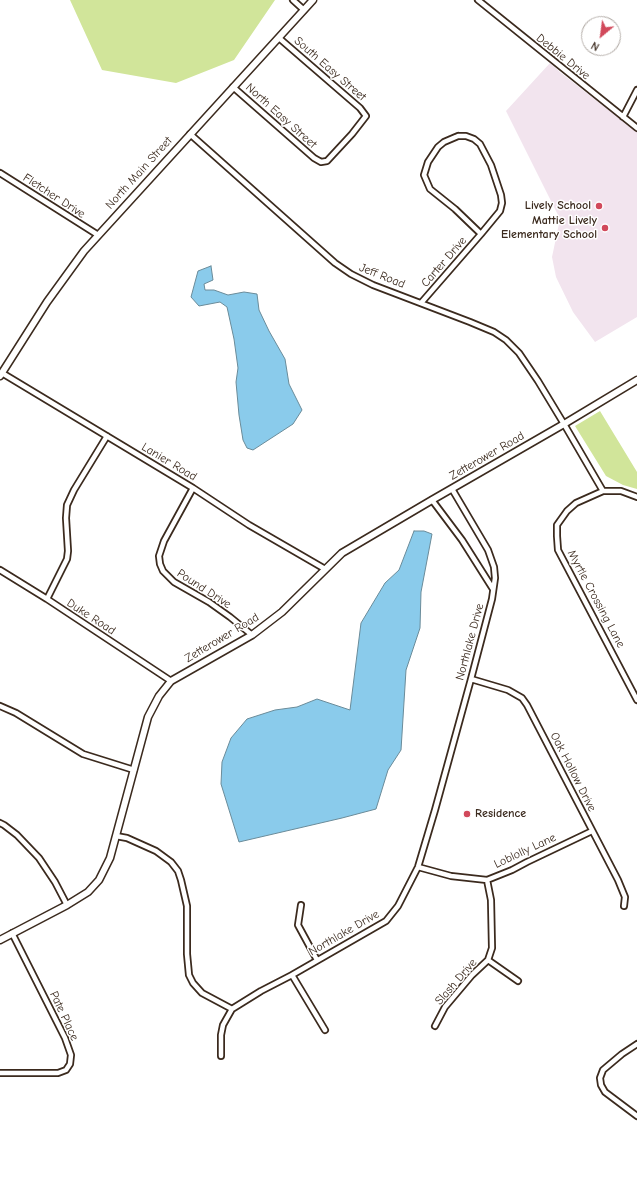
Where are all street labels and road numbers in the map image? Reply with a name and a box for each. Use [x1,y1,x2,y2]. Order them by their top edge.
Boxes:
street label: Debbie Drive [533,31,593,83]
street label: South Easy Street [291,34,369,104]
street label: North Easy Street [242,80,320,152]
street label: North Main Street [103,134,175,212]
street label: Fletcher Drive [20,170,88,222]
street label: Carter Drive [418,234,470,290]
street label: Jeff Road [357,260,407,292]
street label: Zetterower Road [447,429,527,483]
street label: Lanier Road [139,440,199,484]
street label: Myrtle Crossing Lane [564,548,628,650]
street label: Pound Drive [174,566,234,612]
street label: Duke Road [64,596,118,638]
street label: Northlake Drive [453,602,487,682]
street label: Zetterower Road [182,610,262,666]
street label: Oak Hollow Drive [547,730,599,814]
street label: Loblolly Lane [492,830,558,872]
street label: Northlake Drive [306,907,382,959]
street label: Slash Drive [432,956,480,1008]
street label: Pate Place [46,989,82,1043]

